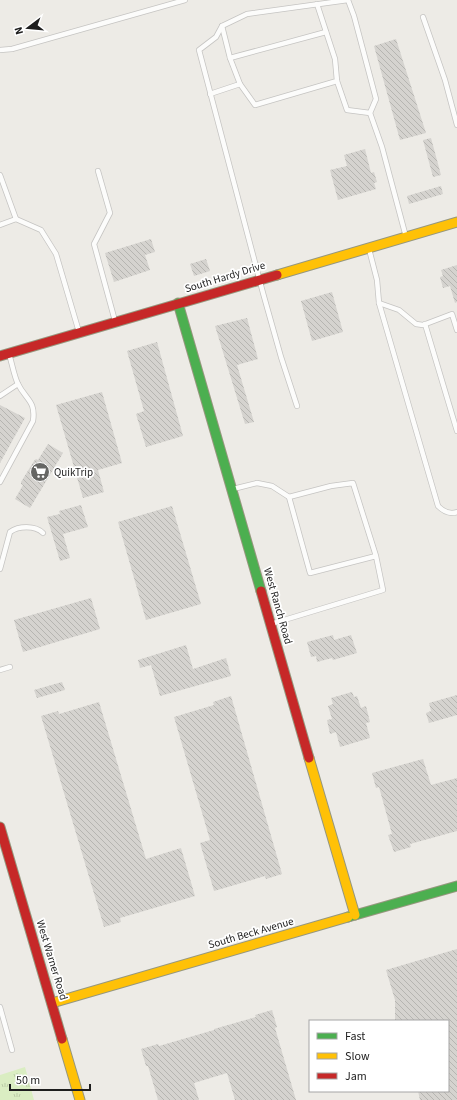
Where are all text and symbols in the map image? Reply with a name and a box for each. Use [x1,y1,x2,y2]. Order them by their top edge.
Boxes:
north arrow [8,8,48,48]
text: N [11,25,27,36]
street label: South Hardy Drive [183,257,268,296]
supermarket icon: QuikTrip [29,461,51,483]
place label: QuikTrip [54,465,93,480]
street label: West Ranch Road [260,566,296,646]
street label: South Beck Avenue [207,913,296,952]
street label: West Warner Road [33,918,71,1002]
legend [309,1020,449,1092]
text: Fast [345,1028,365,1045]
text: Slow [345,1048,370,1065]
scale bar [10,1066,90,1092]
text: Jam [345,1068,367,1085]
text: 50 m [16,1072,40,1089]

